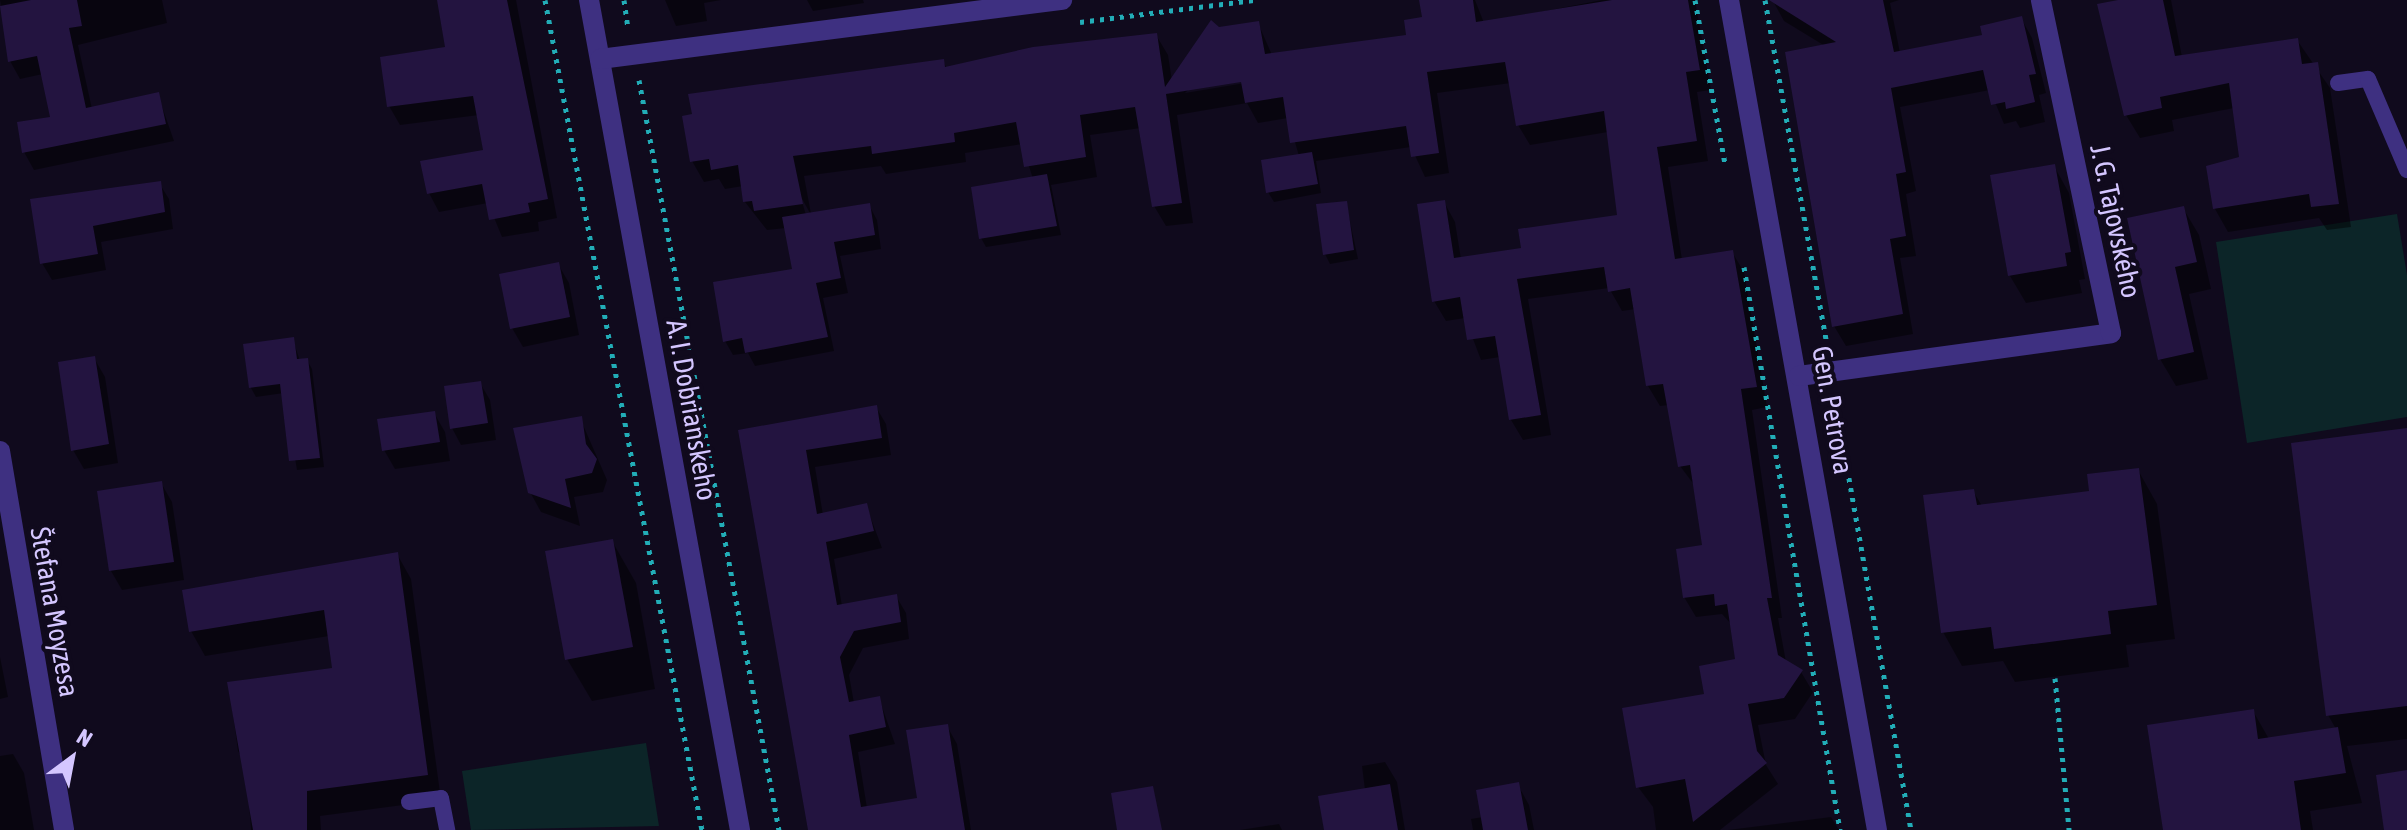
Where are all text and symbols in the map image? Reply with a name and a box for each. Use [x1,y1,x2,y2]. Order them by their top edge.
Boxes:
street label: J. G. Tajovského [2083,141,2149,301]
street label: A. I. Dobrianskeho [660,317,724,503]
street label: Gen. Petrova [1805,343,1861,477]
street label: Štefana Moyzesa [24,524,86,700]
north arrow [32,718,112,798]
text: N [72,723,97,752]

